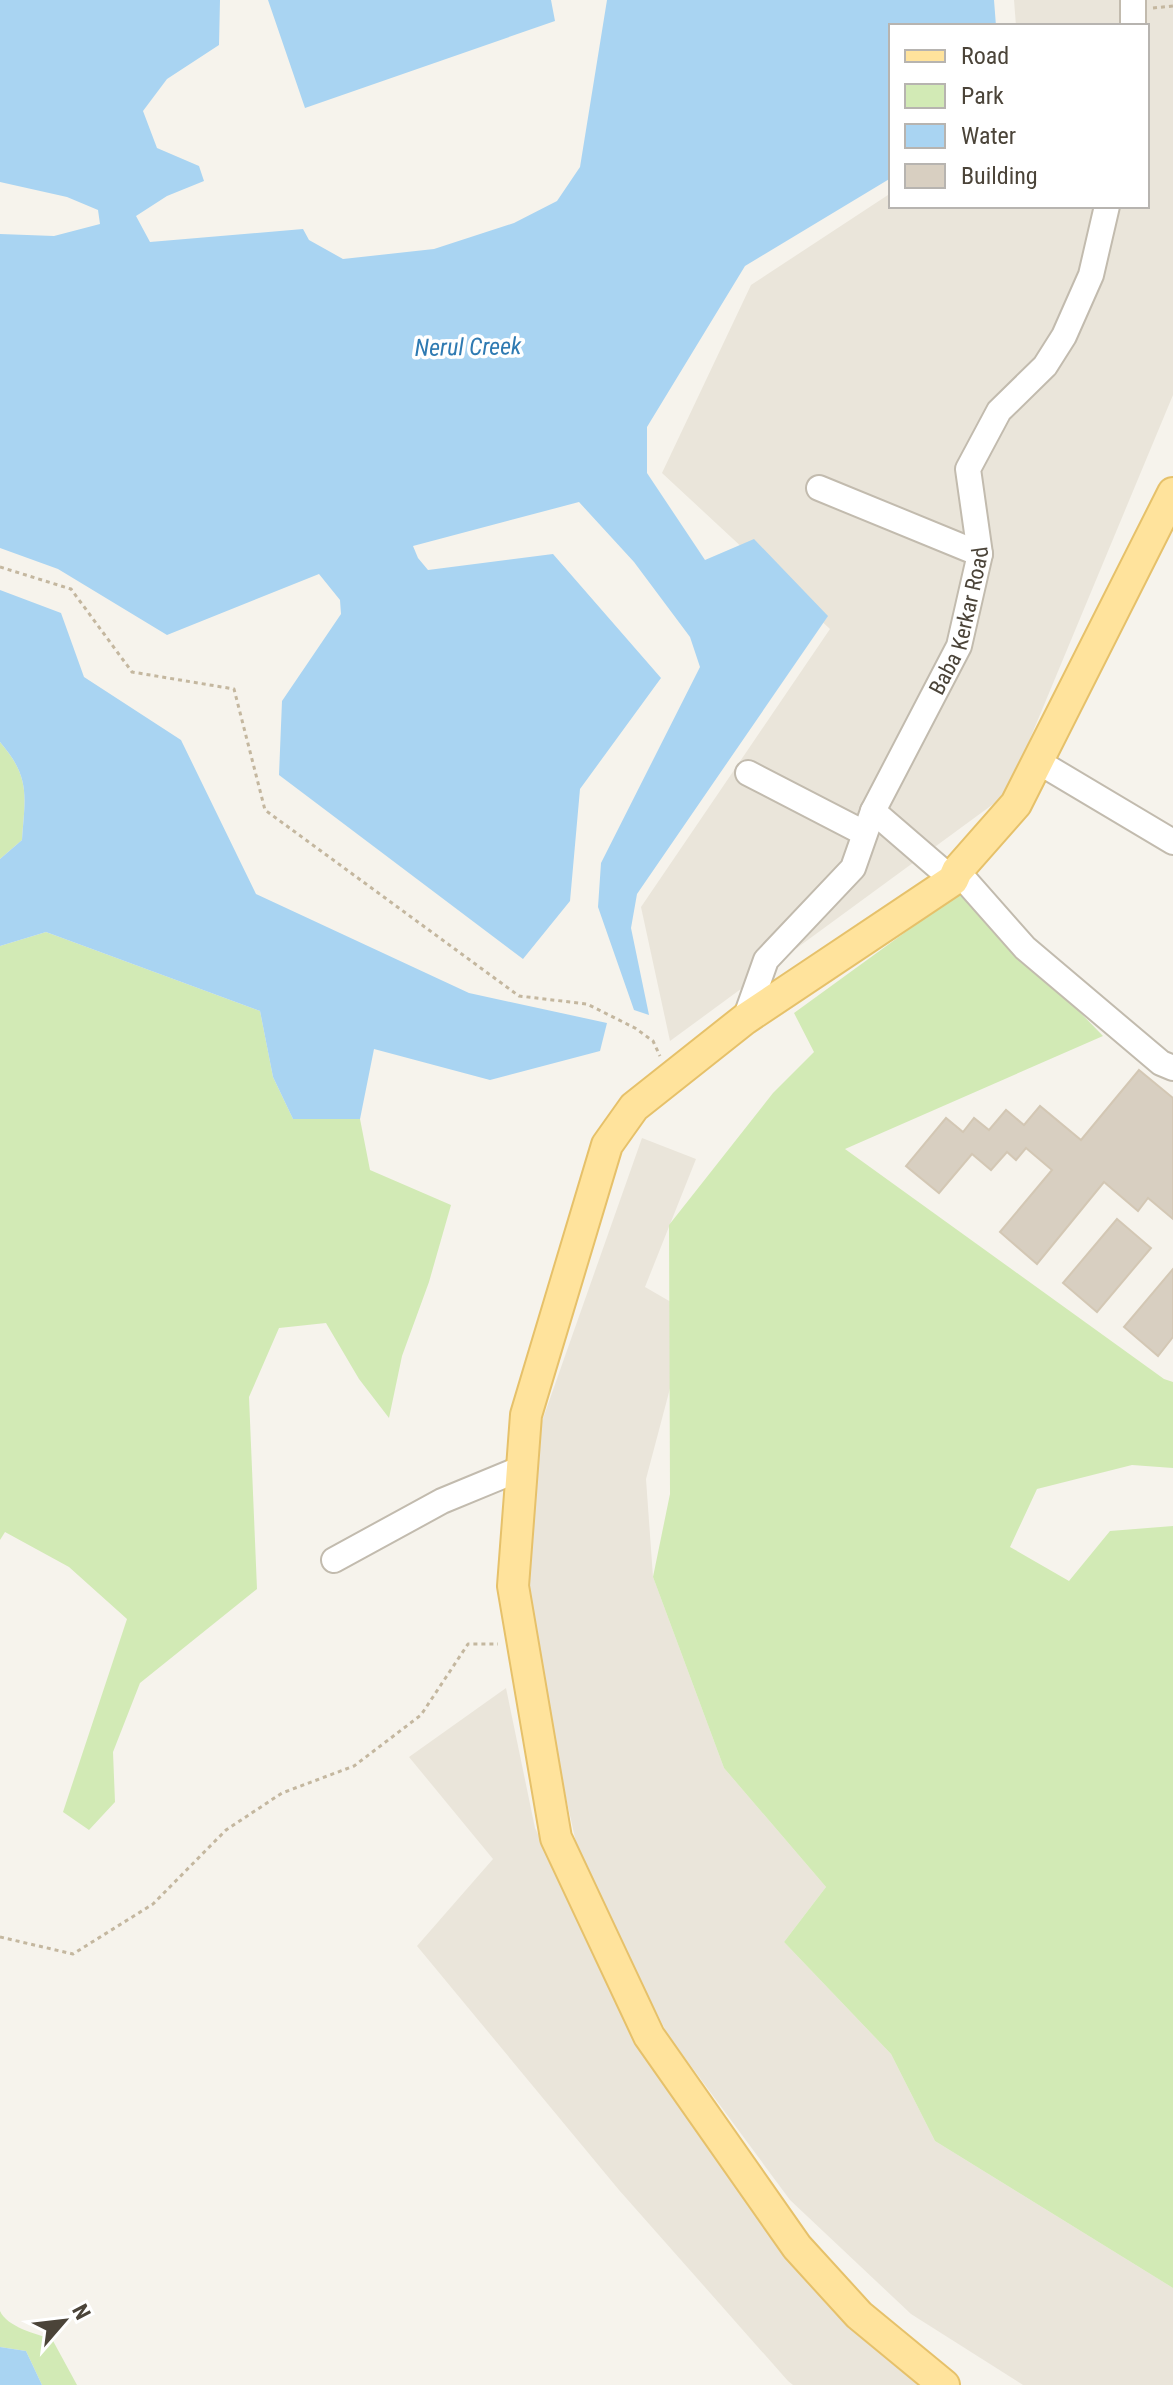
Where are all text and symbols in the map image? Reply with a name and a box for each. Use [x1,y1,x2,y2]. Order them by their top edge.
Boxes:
legend [889,24,1149,208]
text: Road [961,42,1009,70]
text: Park [961,82,1004,110]
text: Water [961,122,1016,150]
text: Building [961,162,1038,190]
water label: Nerul Creek [414,332,522,362]
street label: Baba Kerkar Road [924,545,993,699]
north arrow [24,2281,104,2361]
text: N [67,2300,95,2324]

